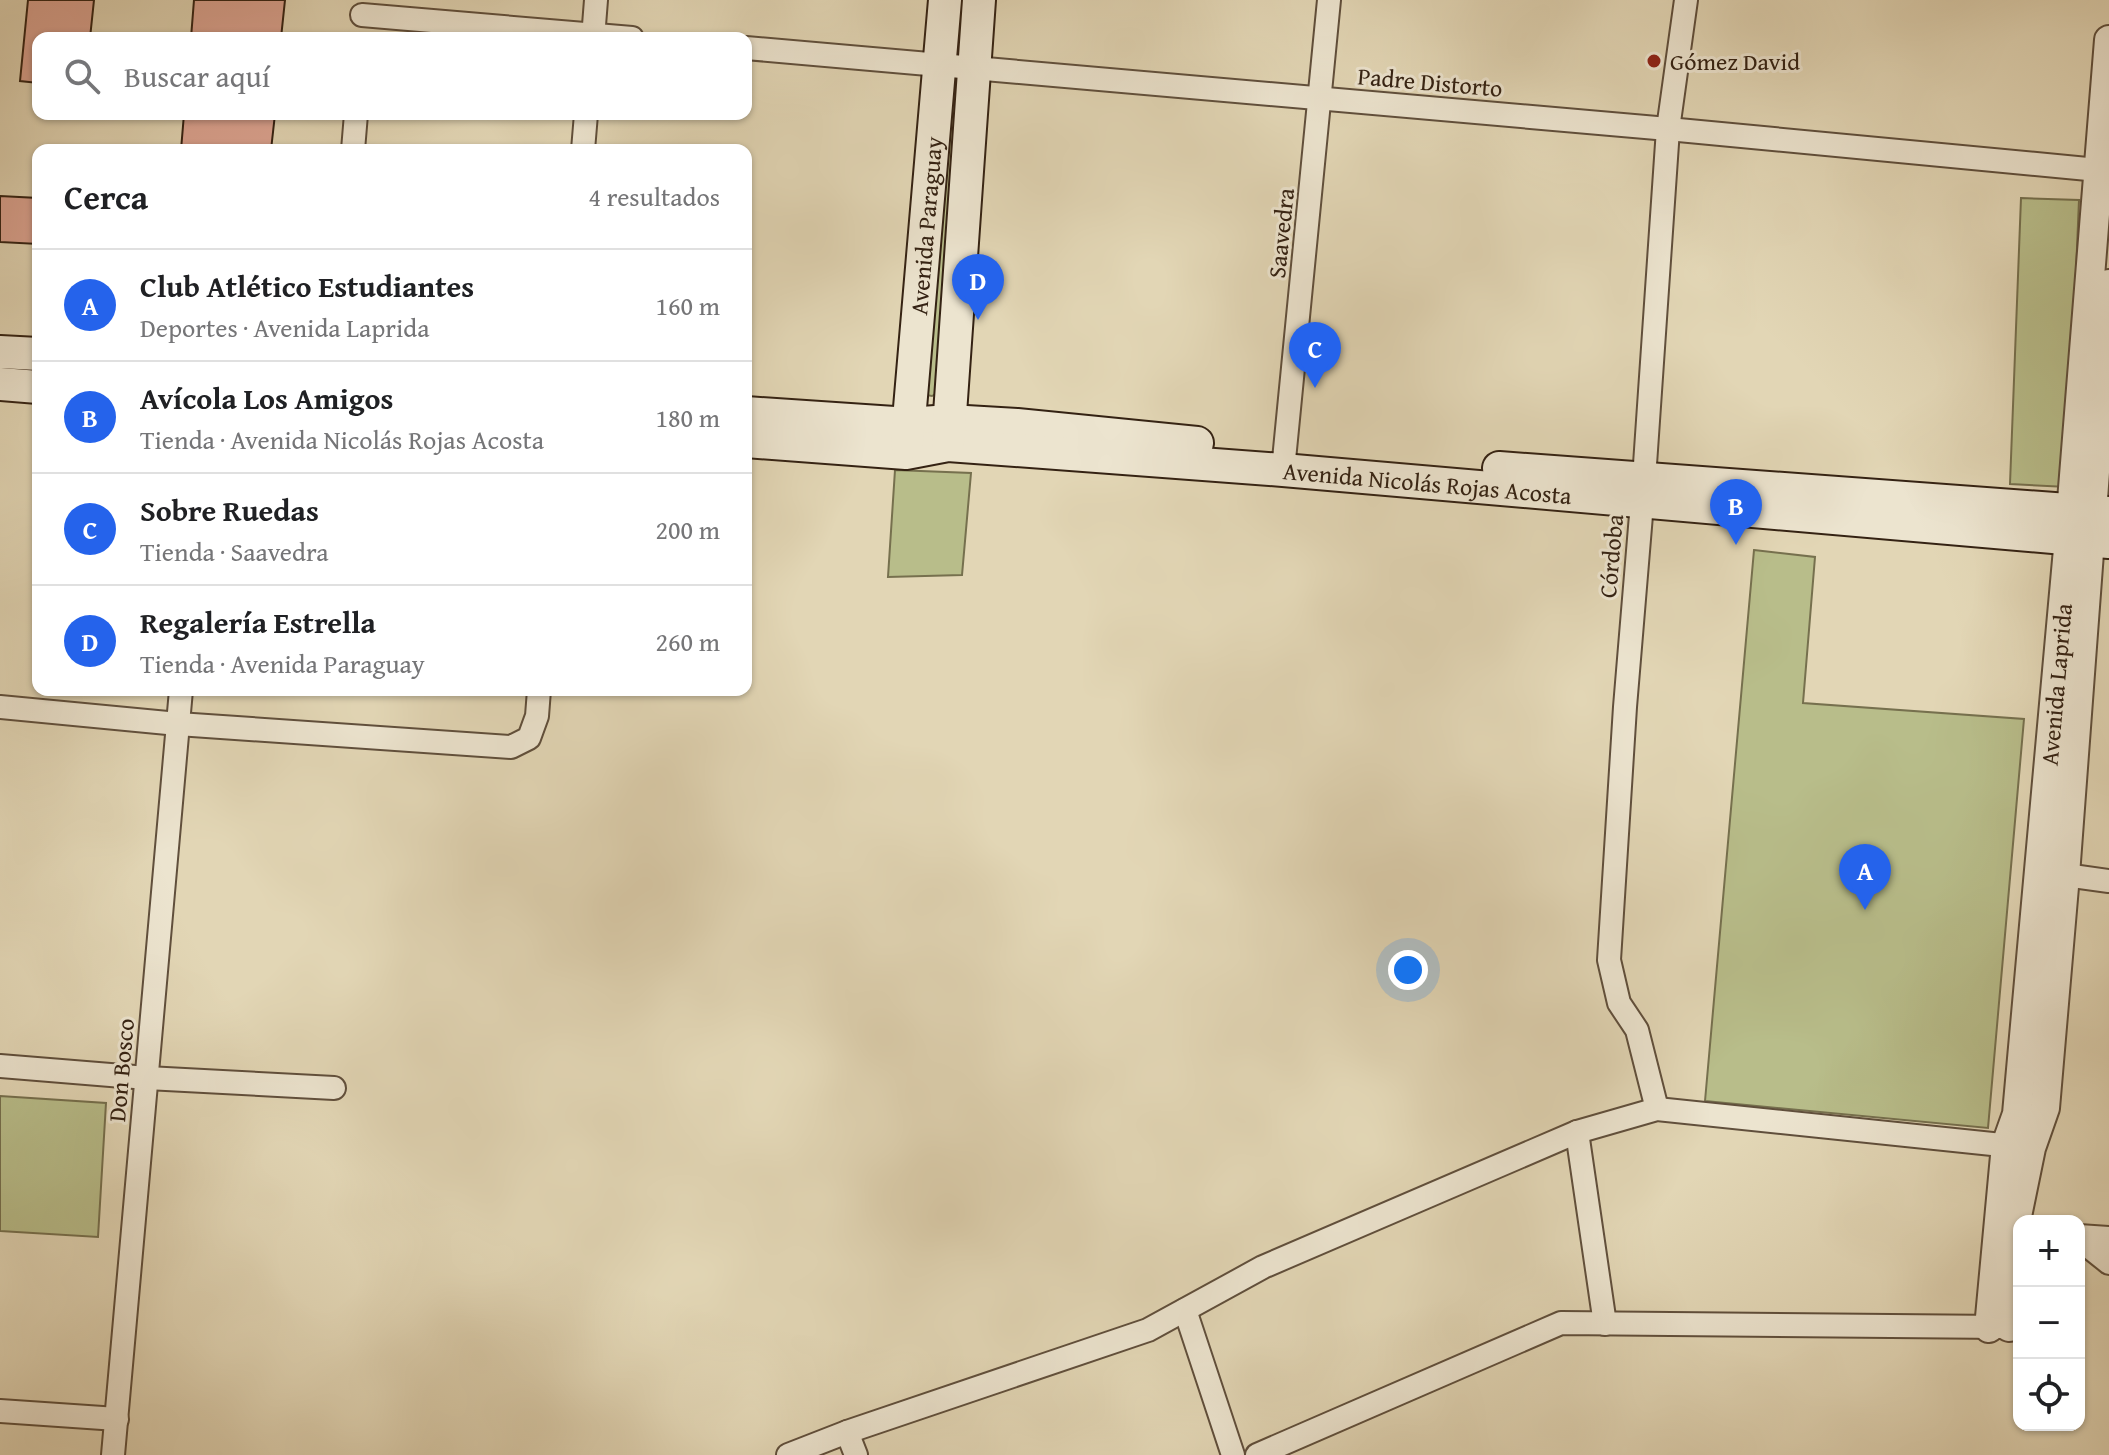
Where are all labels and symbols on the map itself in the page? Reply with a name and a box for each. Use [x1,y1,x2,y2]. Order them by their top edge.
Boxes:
place label: Gómez David [1670,44,1800,79]
marker: Gómez David [1645,52,1663,70]
street label: Padre Distorto [1356,58,1504,106]
street label: Avenida Paraguay [901,135,951,317]
street label: Saavedra [1259,186,1303,280]
pin: D [952,254,1004,320]
pin: C [1289,322,1341,388]
street label: Avenida Nicolás Rojas Acosta [1282,453,1574,513]
pin: B [1710,479,1762,545]
street label: Córdoba [1590,512,1632,599]
street label: Avenida Laprida [2031,601,2081,767]
pin: A [1839,844,1891,910]
your location [1388,950,1428,990]
street label: Don Bosco [99,1017,143,1123]

